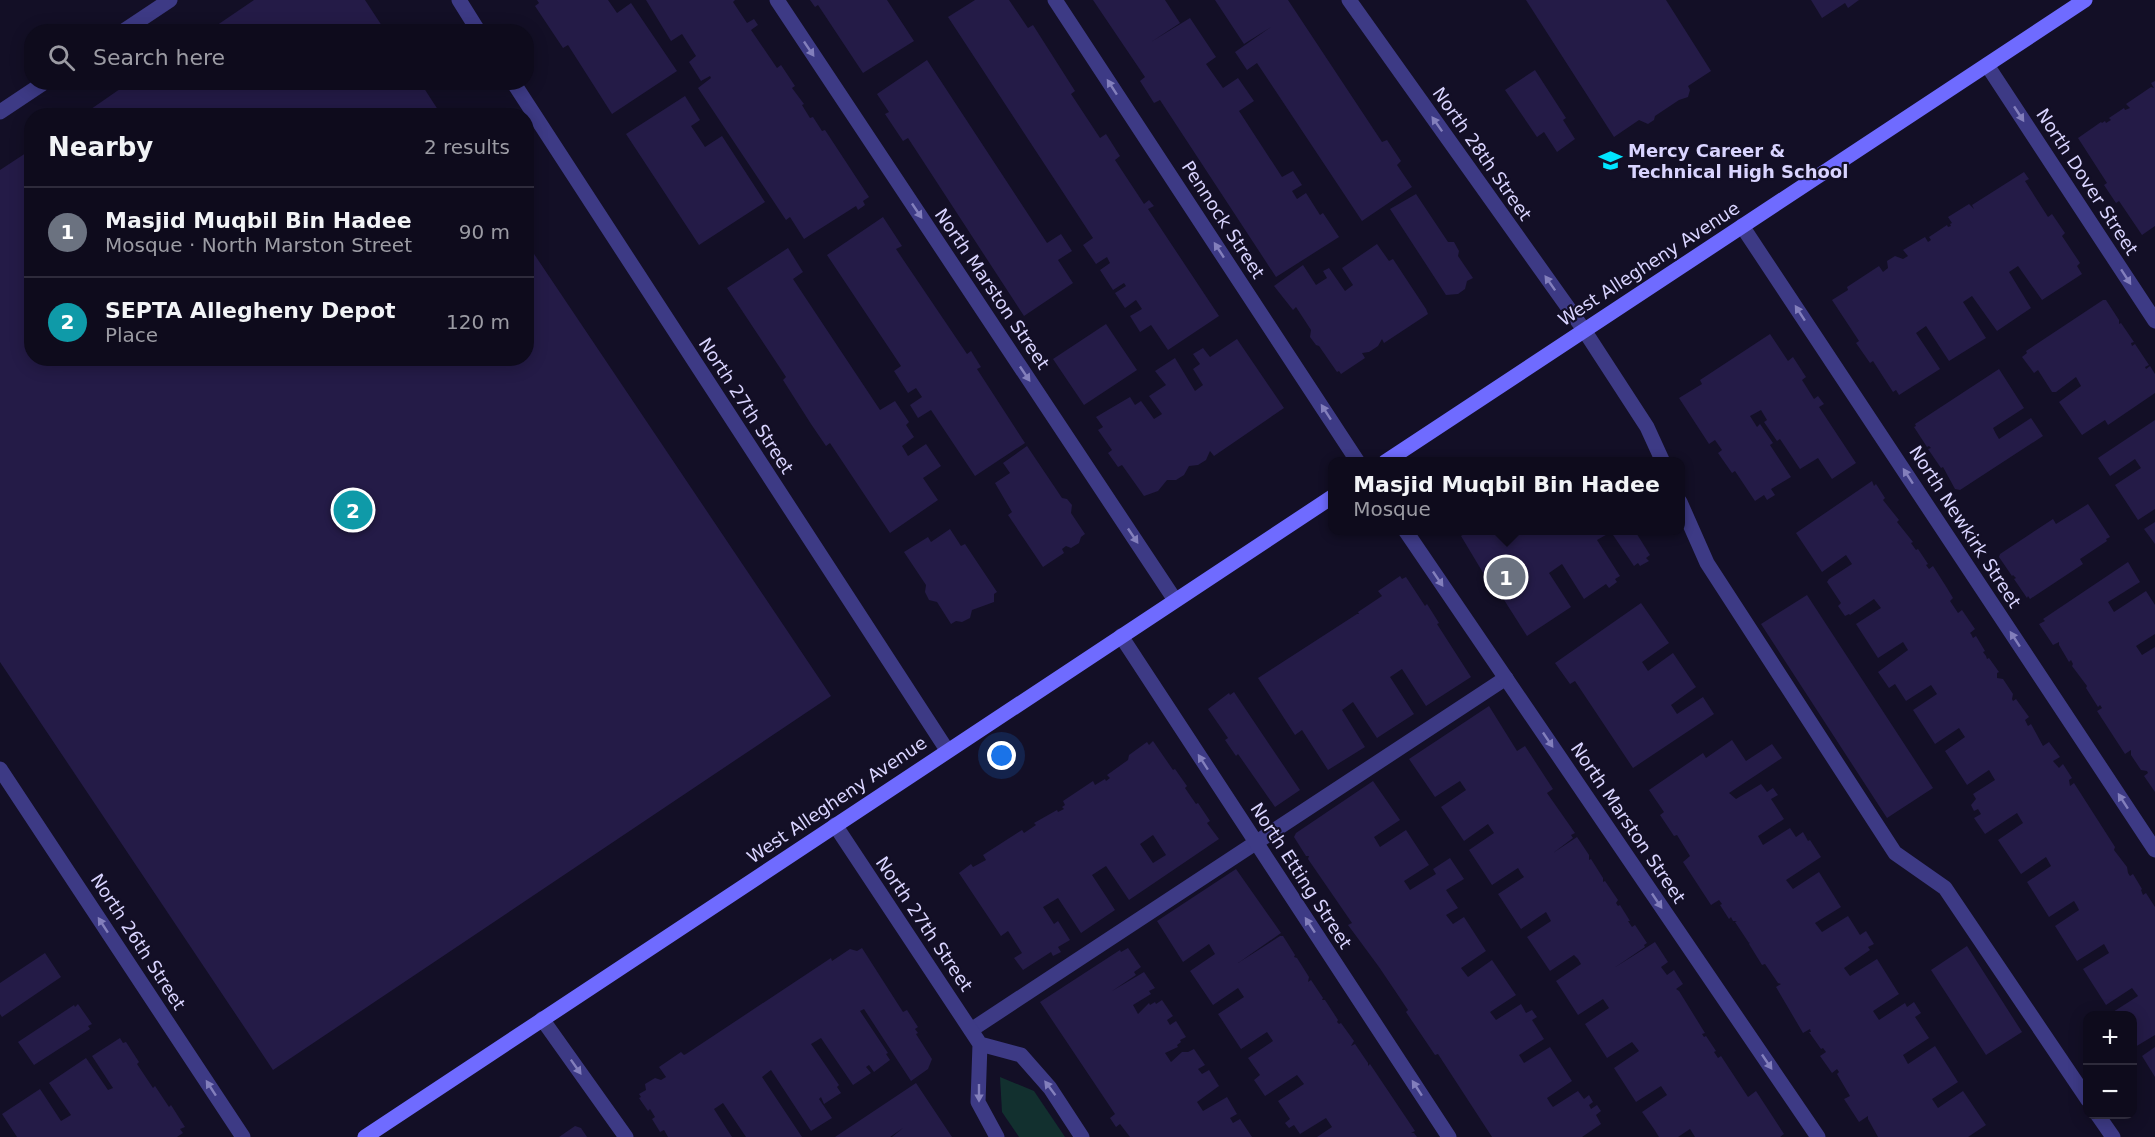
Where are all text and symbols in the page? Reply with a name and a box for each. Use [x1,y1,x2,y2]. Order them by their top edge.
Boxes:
search box [24,24,534,90]
one-way arrow [803,40,815,56]
icon: search [45,41,78,74]
text: Search here [93,45,225,70]
one-way arrow [1106,78,1117,95]
street label: North 28th Street [1429,83,1536,224]
street label: North Dover Street [2032,105,2143,259]
one-way arrow [2013,106,2024,122]
one-way arrow [1432,116,1443,132]
text: Nearby [48,132,153,162]
text: 2 results [424,135,510,159]
place label: Mercy Career & Technical High School [1628,140,1848,182]
school or university icon: Mercy Career & Technical High School [1597,148,1623,174]
street label: Pennock Street [1178,157,1269,282]
street label: West Allegheny Avenue [1554,197,1743,330]
one-way arrow [911,203,922,219]
street label: North Marston Street [931,204,1054,373]
text: Masjid Muqbil Bin Hadee [105,208,412,233]
text: 1 [61,220,74,244]
text: 90 m [459,220,510,244]
text: Mosque · North Marston Street [105,233,412,257]
one-way arrow [1213,242,1225,258]
one-way arrow [2120,269,2131,285]
one-way arrow [1544,275,1556,291]
text: SEPTA Allegheny Depot [105,298,396,323]
one-way arrow [1794,306,1806,322]
text: 2 [61,310,74,334]
text: 120 m [446,310,510,334]
text: Place [105,323,158,347]
street label: North 27th Street [695,334,798,478]
one-way arrow [1019,365,1031,381]
one-way arrow [1320,405,1332,421]
street label: North Newkirk Street [1905,442,2026,612]
popup [1328,457,1685,535]
one-way arrow [1902,468,1913,484]
text: Masjid Muqbil Bin Hadee [1353,472,1660,497]
pin: 2 [334,488,372,532]
text: Mosque [1353,497,1431,521]
one-way arrow [1127,528,1138,544]
pin: 1 [1486,554,1526,600]
one-way arrow [1432,570,1444,586]
one-way arrow [2009,631,2021,647]
street label: West Allegheny Avenue [743,732,930,868]
one-way arrow [1542,732,1553,748]
street label: North Marston Street [1567,738,1690,907]
your location [987,741,1016,770]
one-way arrow [1198,754,1209,770]
one-way arrow [2118,793,2129,809]
street label: North Etting Street [1246,799,1356,953]
street label: North 27th Street [872,852,977,995]
street label: North 26th Street [87,870,190,1014]
one-way arrow [1651,893,1662,909]
one-way arrow [1305,917,1316,933]
one-way arrow [97,918,109,934]
map controls [2083,1011,2137,1119]
button: + [2083,1011,2137,1065]
one-way arrow [1761,1054,1773,1070]
one-way arrow [570,1059,581,1075]
button: − [2083,1065,2137,1119]
one-way arrow [205,1080,216,1096]
one-way arrow [1412,1080,1423,1096]
one-way arrow [1044,1081,1056,1096]
one-way arrow [974,1083,984,1102]

